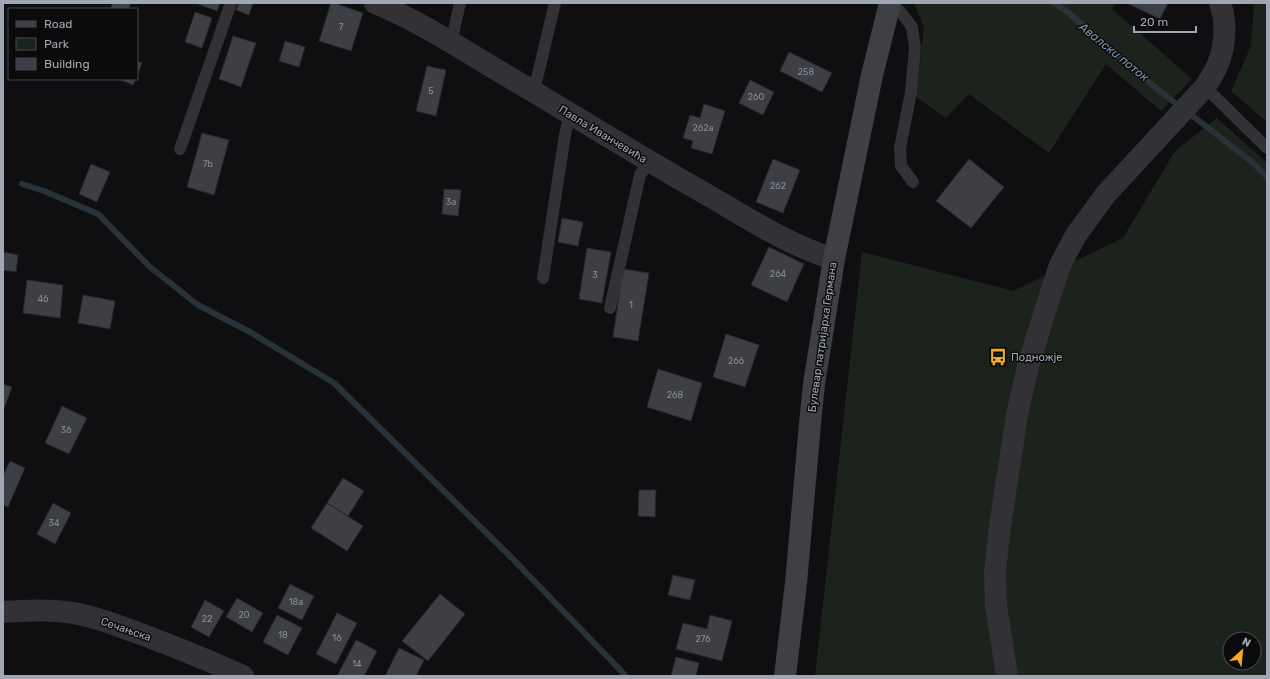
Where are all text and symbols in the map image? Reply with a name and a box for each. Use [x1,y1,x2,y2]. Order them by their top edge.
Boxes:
legend [8,8,138,80]
scale bar [1134,8,1196,34]
text: 20 m [1140,15,1168,29]
text: Road [44,17,72,31]
water label: Авалски поток [1076,19,1152,85]
house number: 7 [339,22,344,32]
text: Park [44,37,70,51]
text: Building [44,57,90,71]
house number: 258 [798,67,814,77]
house number: 5 [428,86,434,96]
house number: 260 [748,92,764,102]
street label: Павла Иванчевића [556,103,649,166]
house number: 262a [693,123,714,133]
house number: 7b [203,159,213,169]
house number: 262 [770,181,786,191]
house number: 3a [446,197,456,207]
street label: Булевар патријарха Германа [805,261,839,413]
house number: 264 [770,269,787,279]
house number: 3 [592,270,598,280]
house number: 46 [37,294,49,304]
house number: 1 [629,300,633,310]
bus stop icon: Подножје [988,347,1008,367]
place label: Подножје [1011,351,1063,364]
house number: 266 [728,356,745,366]
house number: 268 [667,390,683,400]
house number: 36 [61,425,72,435]
house number: 34 [49,518,60,528]
house number: 18a [289,597,303,607]
house number: 20 [239,610,250,620]
house number: 22 [202,614,212,624]
street label: Сечањска [99,615,153,644]
house number: 18 [278,630,288,640]
north arrow [1222,631,1262,671]
house number: 16 [332,633,342,643]
house number: 276 [695,634,711,644]
text: N [1240,635,1253,650]
house number: 14 [352,659,362,669]

